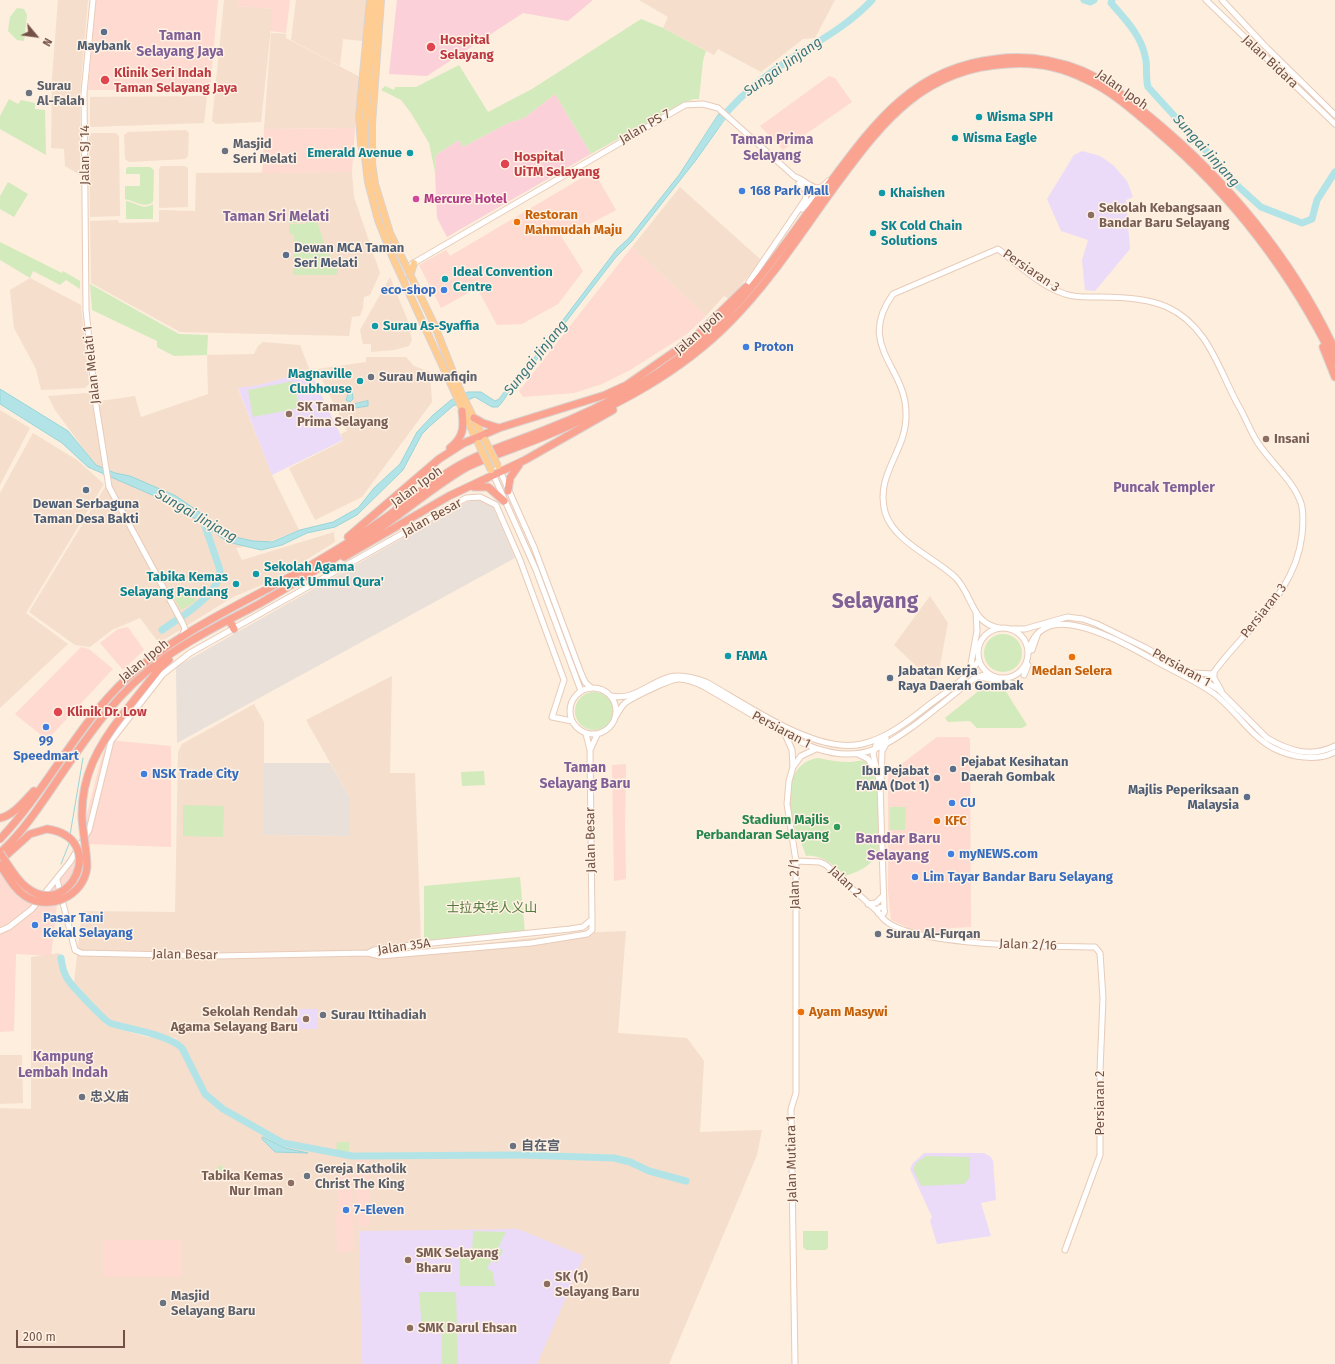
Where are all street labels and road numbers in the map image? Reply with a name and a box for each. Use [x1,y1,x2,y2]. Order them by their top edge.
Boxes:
street label: Jalan Bidara [1239,32,1301,92]
street label: Jalan Ipoh [1093,67,1151,113]
street label: Jalan PS 7 [617,106,673,148]
street label: Jalan SJ 14 [77,125,93,185]
street label: Persiaran 3 [1000,246,1062,296]
street label: Jalan Ipoh [671,308,727,358]
street label: Jalan Melati 1 [80,325,104,405]
street label: Jalan Ipoh [388,463,446,511]
street label: Jalan Besar [399,495,465,541]
street label: Persiaran 3 [1238,581,1290,641]
street label: Jalan Ipoh [116,636,172,686]
street label: Persiaran 1 [1149,646,1213,690]
street label: Persiaran 1 [749,708,813,752]
street label: Jalan Besar [583,807,599,873]
street label: Jalan 2/1 [787,858,803,910]
street label: Jalan 2 [825,863,865,901]
street label: Jalan 35A [377,936,431,958]
street label: Jalan 2/16 [999,936,1057,954]
street label: Jalan Besar [152,947,218,963]
street label: Persiaran 2 [1092,1070,1108,1136]
street label: Jalan Mutiara 1 [783,1116,801,1202]

